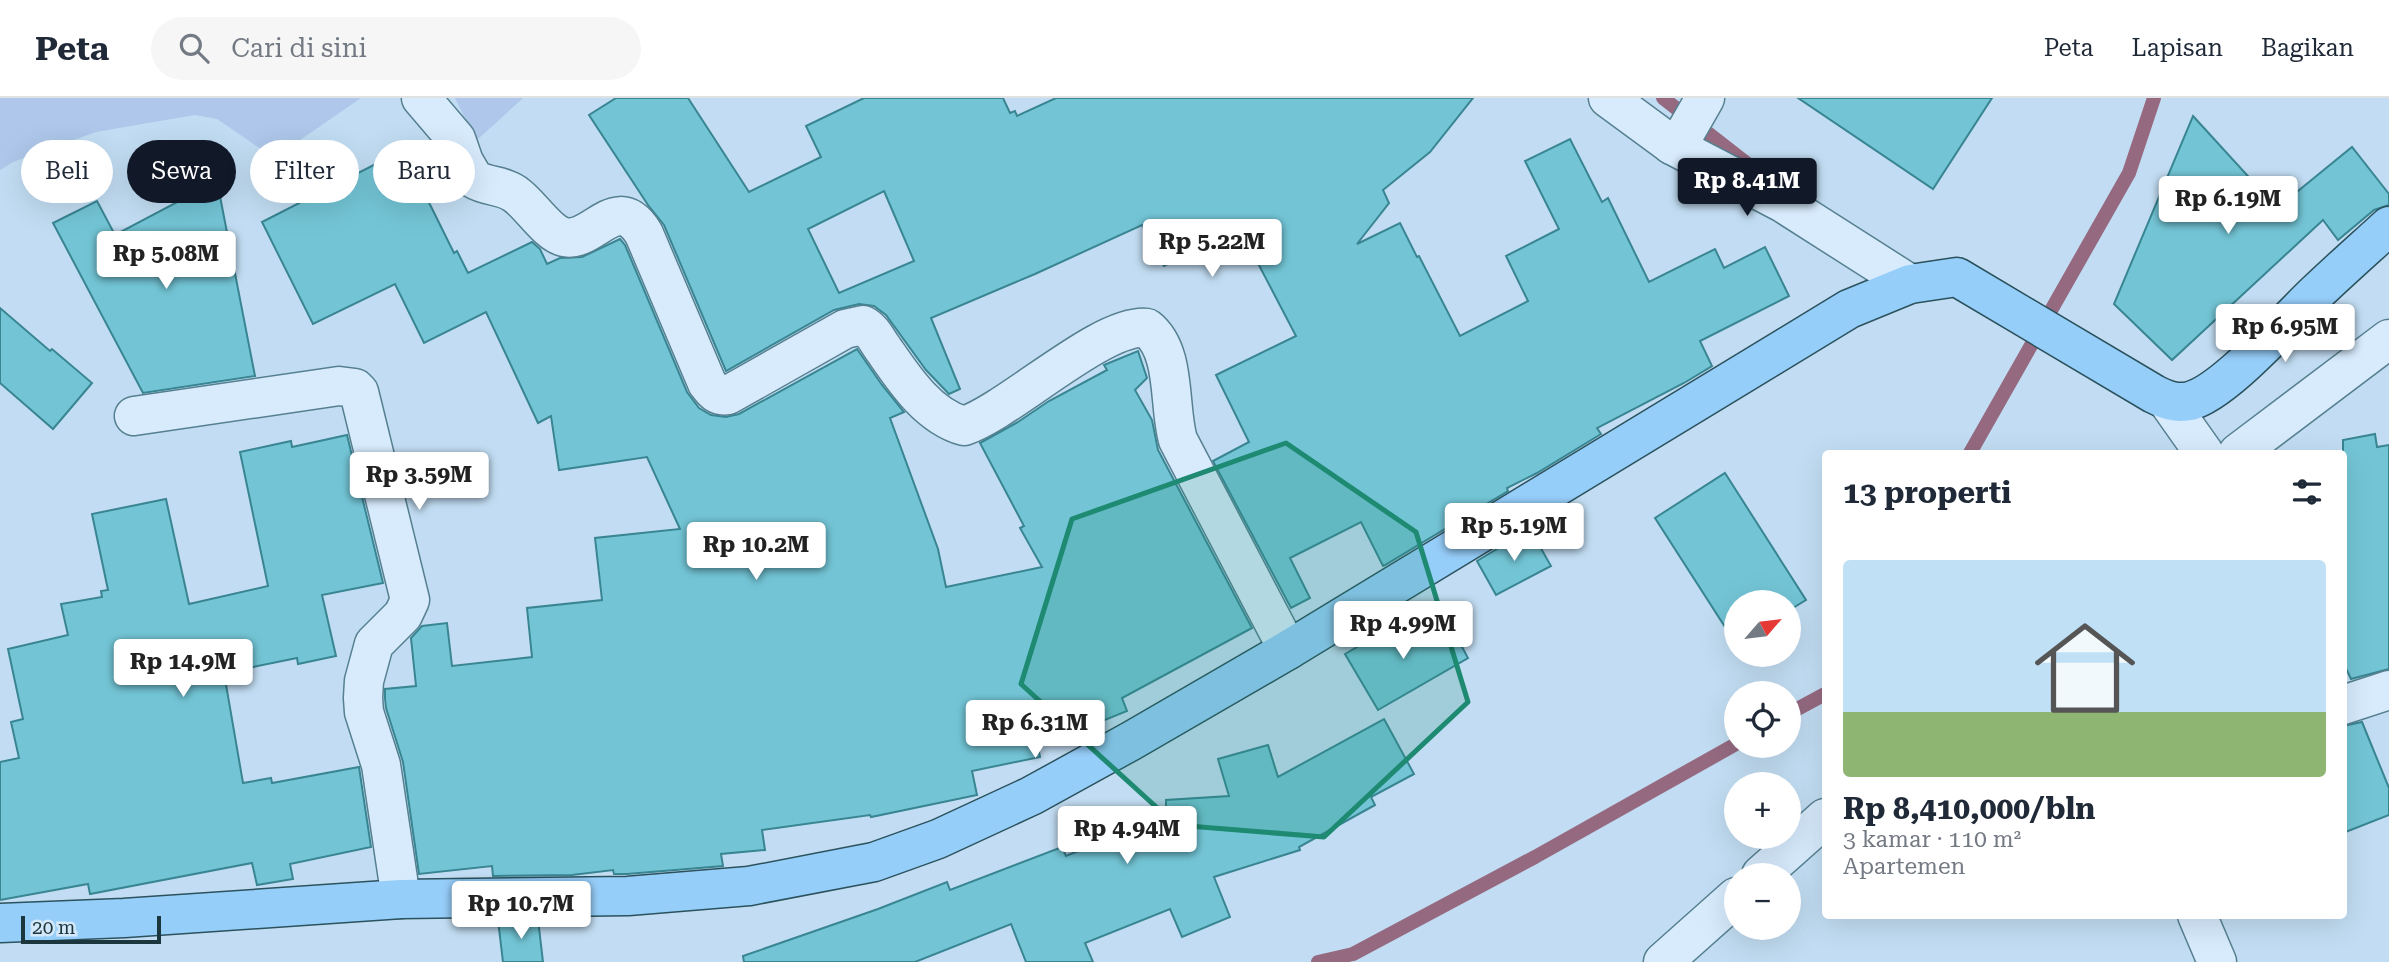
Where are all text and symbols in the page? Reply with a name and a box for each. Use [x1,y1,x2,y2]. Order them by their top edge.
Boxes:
search box [151,17,641,80]
text: Peta [35,29,109,68]
icon: search [175,29,213,67]
text: Cari di sini [231,33,367,63]
text: Peta [2044,34,2094,62]
text: Lapisan [2132,34,2223,62]
text: Bagikan [2261,34,2354,62]
chip: Beli [21,140,113,203]
chip: Sewa [127,140,236,203]
chip: Filter [250,140,359,203]
chip: Baru [373,140,475,203]
pin: Rp 8.41M [1675,158,1819,218]
text: Rp 8.41M [1694,167,1800,194]
pin: Rp 6.19M [2156,176,2300,236]
text: Rp 6.19M [2175,185,2281,212]
pin: Rp 5.22M [1140,220,1284,279]
text: Rp 5.22M [1159,228,1265,255]
pin: Rp 5.08M [94,232,238,291]
text: Rp 5.08M [113,240,219,267]
pin: Rp 6.95M [2213,304,2357,364]
text: Rp 6.95M [2232,313,2338,340]
pin: Rp 3.59M [347,452,491,512]
text: Rp 3.59M [366,461,472,488]
icon: filters [2288,473,2326,511]
text: 13 properti [1843,475,2011,510]
pin: Rp 5.19M [1442,504,1586,563]
text: Rp 5.19M [1461,512,1567,539]
pin: Rp 10.2M [684,522,828,582]
text: Rp 10.2M [703,531,809,558]
north arrow [1724,590,1801,667]
map controls [1724,590,1801,940]
pin: Rp 4.99M [1331,602,1475,661]
icon: home [2022,605,2148,731]
text: Rp 4.99M [1350,610,1456,637]
pin: Rp 14.9M [111,640,255,699]
text: Rp 14.9M [130,648,236,675]
button: locate [1724,681,1801,758]
pin: Rp 6.31M [963,700,1107,760]
text: Rp 6.31M [982,709,1088,736]
button: + [1724,772,1801,849]
text: Rp 8,410,000/bln [1843,791,2095,826]
pin: Rp 4.94M [1055,806,1199,866]
text: Rp 4.94M [1074,815,1180,842]
text: 3 kamar · 110 m² [1843,826,2021,853]
text: Apartemen [1843,853,1965,880]
button: − [1724,863,1801,940]
pin: Rp 10.7M [449,882,593,941]
text: Rp 10.7M [468,890,574,917]
scale bar [21,913,161,945]
text: 20 m [32,916,75,939]

